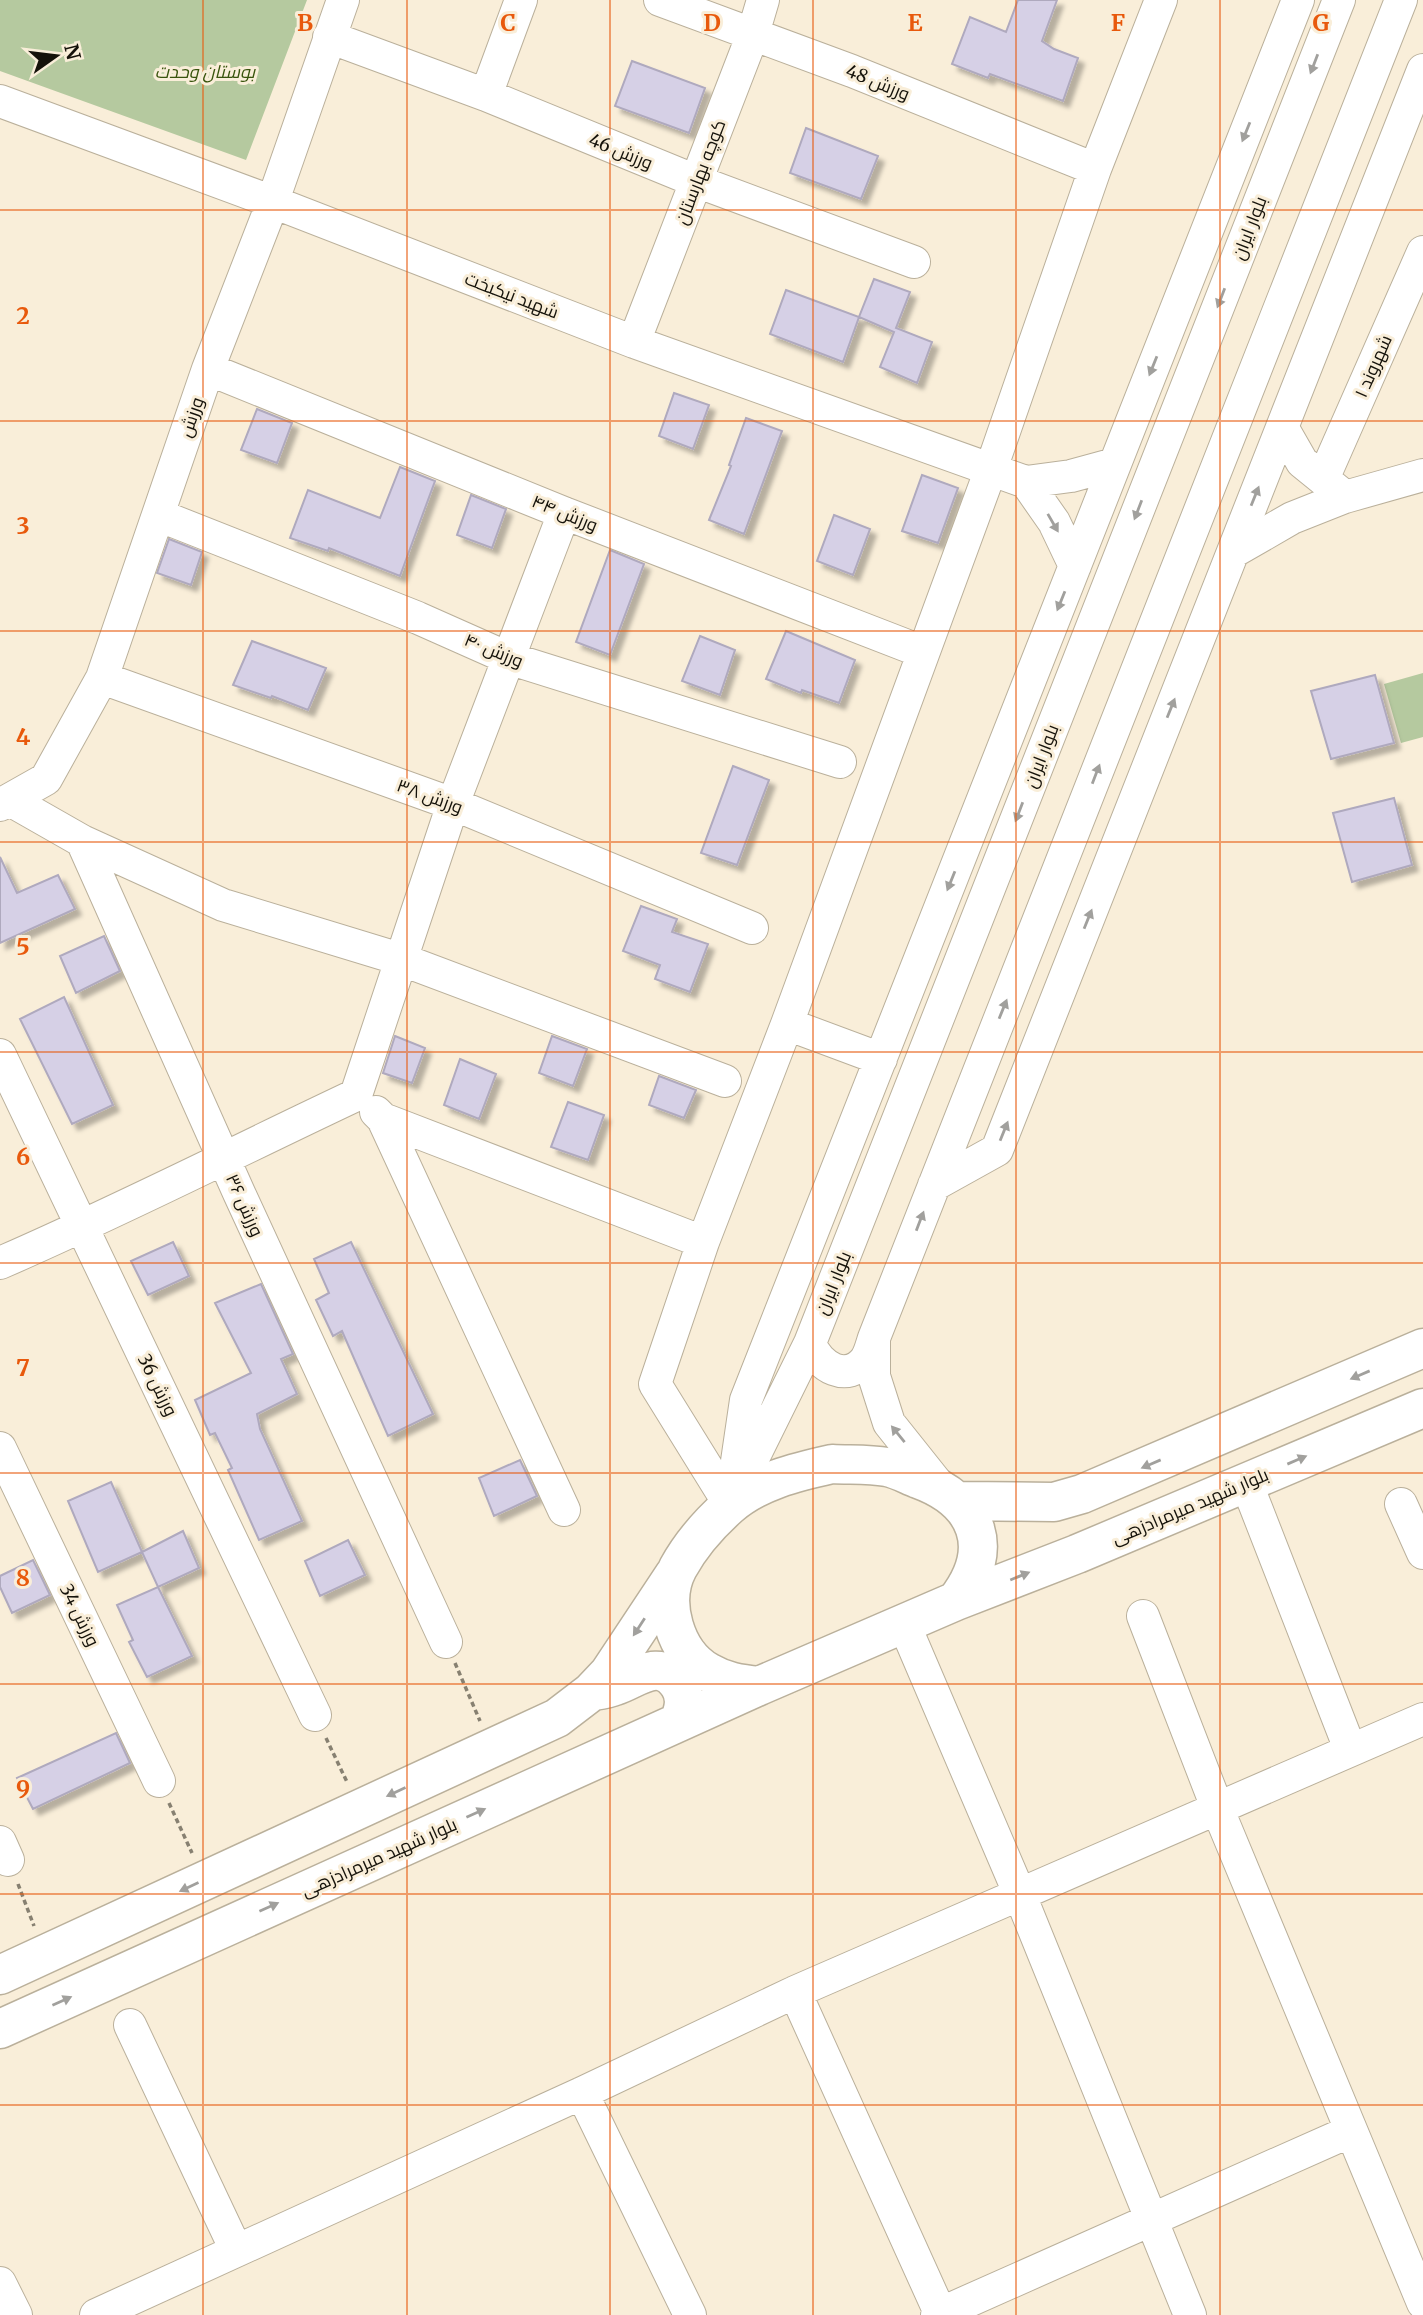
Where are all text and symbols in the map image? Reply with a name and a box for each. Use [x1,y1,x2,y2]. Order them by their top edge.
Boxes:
text: B [297,8,313,37]
text: C [500,8,516,37]
text: D [703,8,721,37]
text: E [907,8,923,37]
text: F [1111,8,1125,37]
text: G [1313,8,1330,37]
north arrow [21,21,91,91]
text: N [59,42,86,62]
one-way arrow [1308,53,1319,74]
street label: ورزش 48 [843,59,913,105]
park label: بوستان وحدت [155,60,256,83]
street label: کوچه بهارستان [669,116,731,228]
one-way arrow [1240,121,1251,142]
street label: ورزش 46 [586,128,656,174]
street label: بلوار ایران [1226,193,1272,263]
street label: شهید نیکبخت [462,267,562,323]
one-way arrow [1216,288,1227,309]
text: 2 [16,301,30,330]
street label: شهروند ۱ [1349,331,1397,401]
one-way arrow [1148,356,1159,377]
street label: ورزش [173,394,209,440]
one-way arrow [1249,485,1260,506]
street label: ورزش ۴۴ [529,489,601,537]
one-way arrow [1133,499,1144,520]
text: 3 [16,511,30,540]
one-way arrow [1047,513,1059,532]
one-way arrow [1055,590,1066,611]
street label: ورزش ۴۰ [461,628,527,672]
one-way arrow [1166,697,1177,718]
street label: بلوار ایران [1018,721,1064,791]
text: 4 [16,722,31,751]
one-way arrow [1090,764,1101,785]
street label: ورزش ۳۸ [394,773,466,819]
one-way arrow [1013,802,1024,823]
one-way arrow [945,870,956,891]
one-way arrow [1082,909,1093,930]
text: 5 [16,932,30,961]
one-way arrow [998,998,1009,1019]
one-way arrow [999,1120,1010,1141]
text: 6 [16,1142,30,1171]
street label: ورزش ۳۶ [221,1170,269,1240]
one-way arrow [914,1210,925,1231]
street label: بلوار ایران [810,1248,856,1318]
street label: ورزش 36 [133,1350,183,1420]
text: 7 [16,1353,30,1382]
one-way arrow [1350,1370,1371,1381]
one-way arrow [891,1425,905,1443]
one-way arrow [1287,1455,1308,1466]
one-way arrow [1140,1459,1161,1470]
street label: بلوار شهید میرمرادزهی [1108,1463,1272,1549]
text: 8 [16,1563,30,1592]
one-way arrow [1009,1571,1030,1582]
street label: ورزش 34 [55,1580,105,1650]
one-way arrow [633,1618,646,1637]
text: 9 [16,1774,30,1803]
one-way arrow [386,1786,406,1798]
one-way arrow [466,1807,487,1818]
street label: بلوار شهید میرمرادزهی [297,1812,461,1902]
one-way arrow [179,1882,200,1893]
one-way arrow [259,1901,279,1913]
one-way arrow [52,1995,72,2007]

